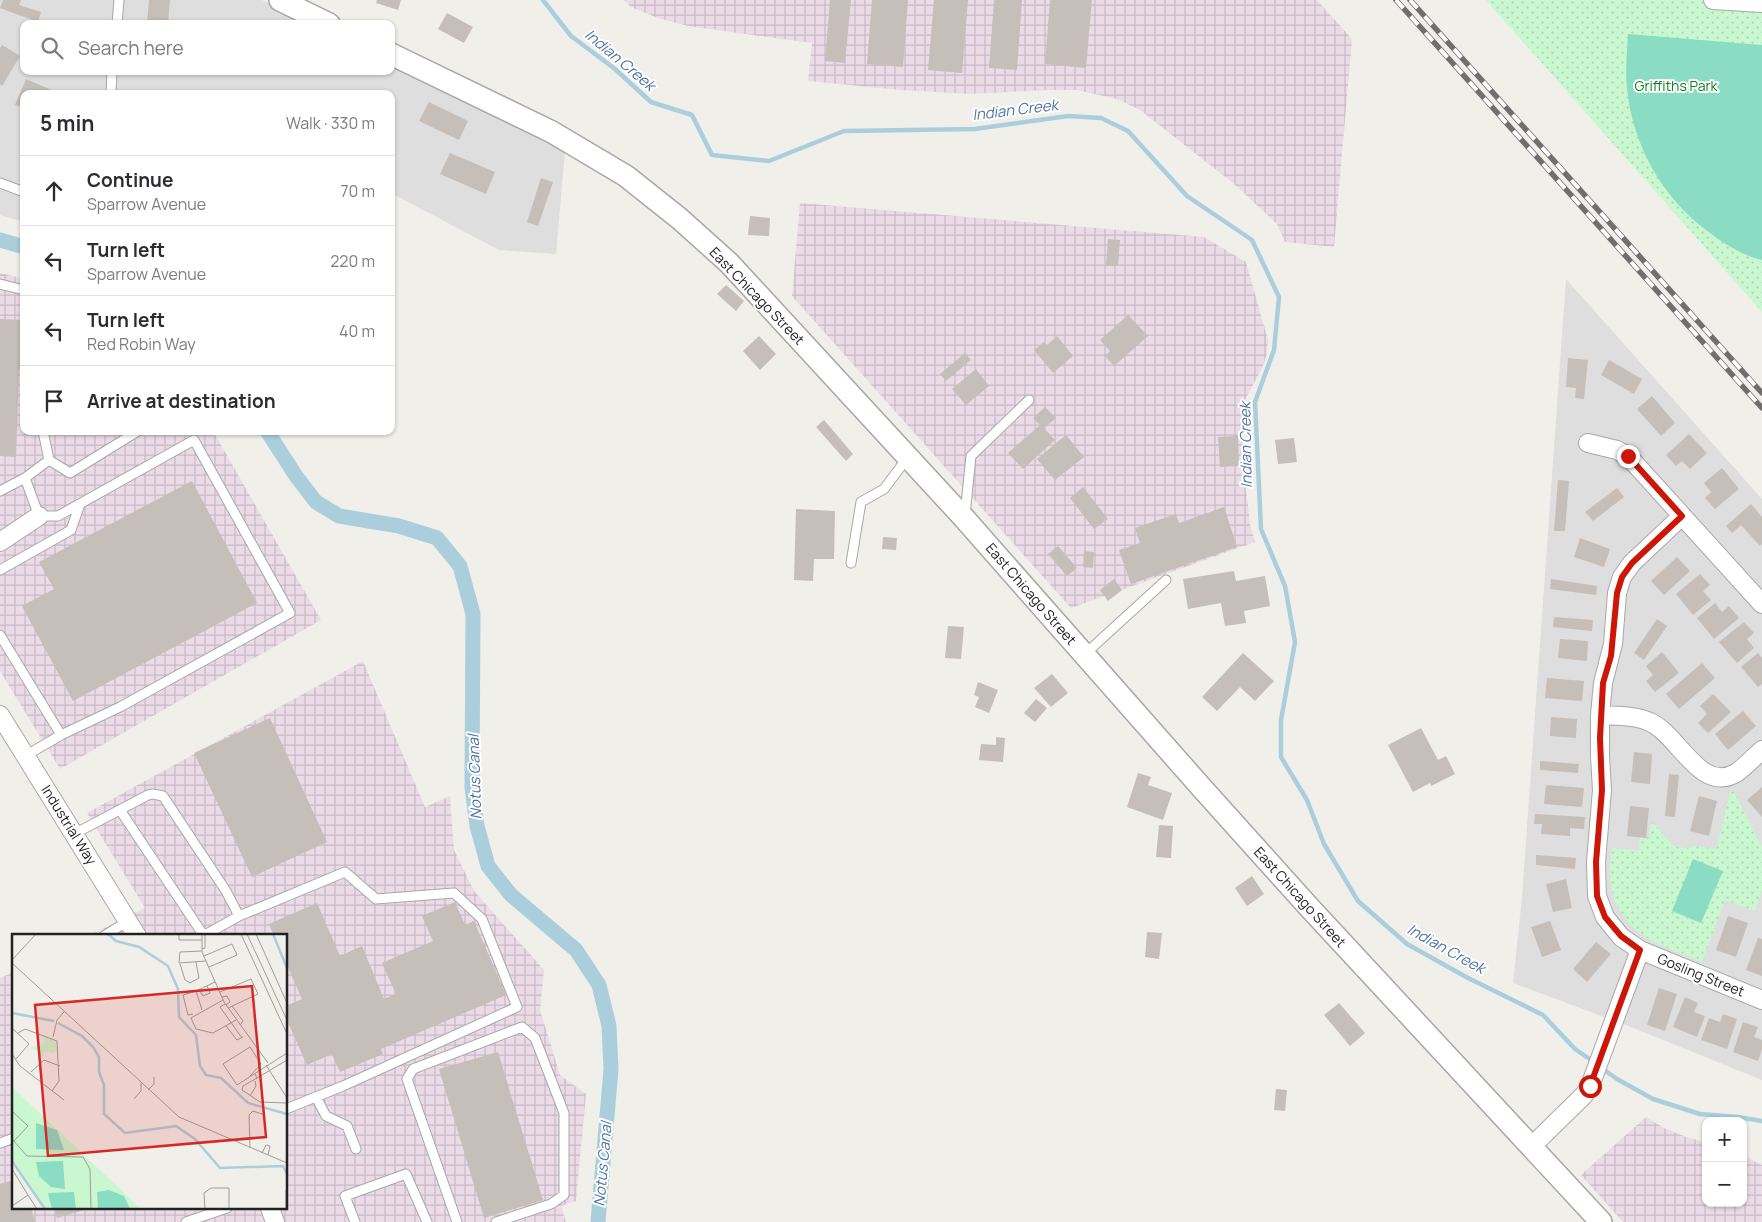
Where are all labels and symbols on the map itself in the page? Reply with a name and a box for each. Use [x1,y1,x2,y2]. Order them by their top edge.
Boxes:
water label: Indian Creek [581,24,662,97]
park label: Griffiths Park [1635,76,1719,95]
water label: Indian Creek [971,94,1061,125]
street label: East Chicago Street [706,243,809,349]
water label: Indian Creek [1234,399,1257,488]
route end [1617,445,1640,468]
street label: East Chicago Street [982,539,1081,649]
water label: Notus Canal [462,732,486,820]
street label: Industrial Way [37,781,102,869]
street label: East Chicago Street [1250,842,1351,951]
water label: Indian Creek [1404,919,1491,980]
inset map [12,934,288,1210]
street label: Gosling Street [1655,948,1748,1001]
route start [1579,1075,1602,1098]
water label: Notus Canal [588,1118,617,1207]

